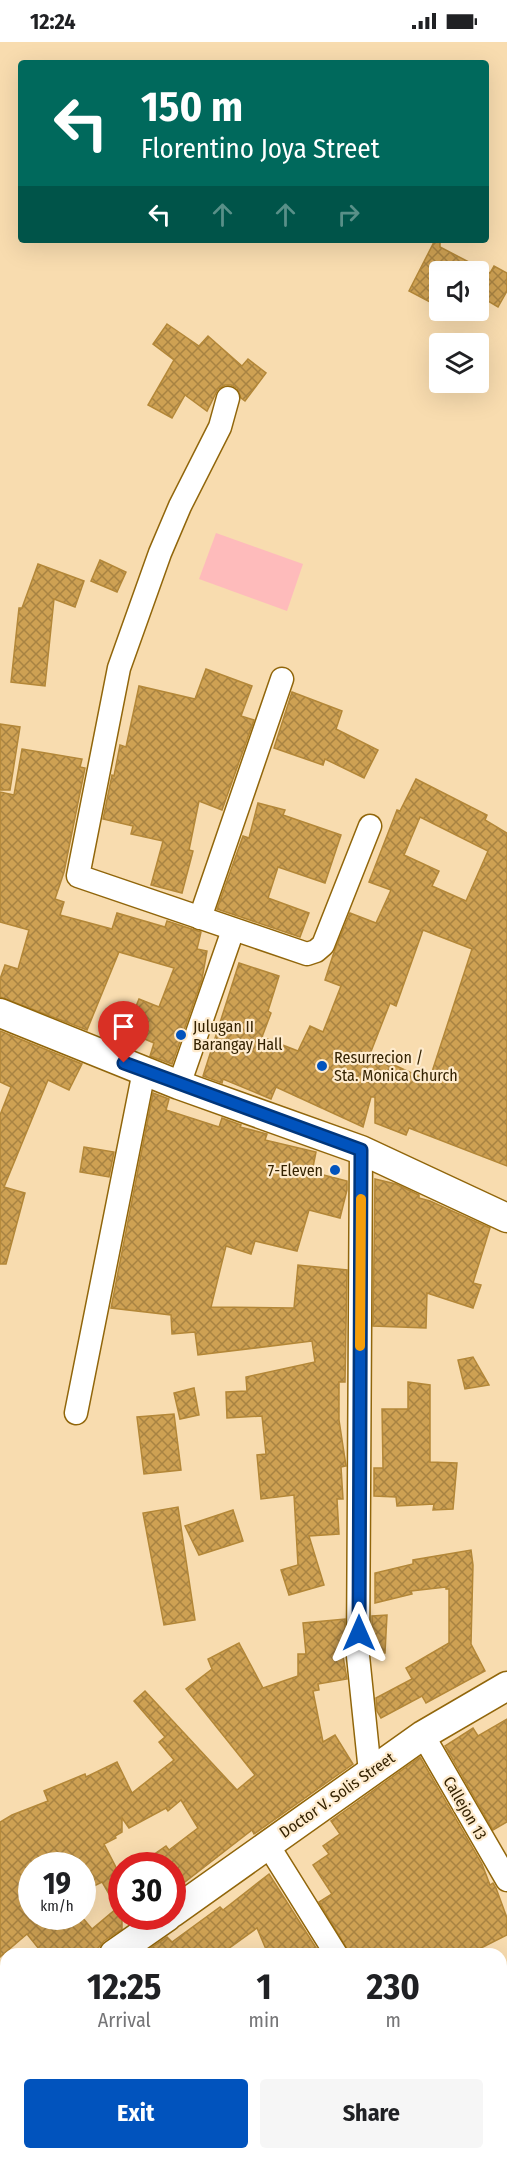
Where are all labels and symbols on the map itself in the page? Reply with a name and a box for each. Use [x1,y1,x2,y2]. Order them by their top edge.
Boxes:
pin [98,1001,149,1063]
place label: Julugan II Barangay Hall [193,1017,283,1054]
marker: Julugan II Barangay Hall [174,1028,188,1042]
place label: Resurrecion / Sta. Monica Church [334,1048,458,1085]
marker: Resurrecion / Sta. Monica Church [315,1059,329,1073]
place label: 7-Eleven [268,1161,323,1180]
marker: 7-Eleven [328,1163,342,1177]
position arrow [327,1601,391,1665]
street label: Doctor V. Solis Street [276,1748,399,1842]
street label: Callejon 13 [439,1773,491,1843]
speed limit sign: 30 [108,1852,186,1930]

